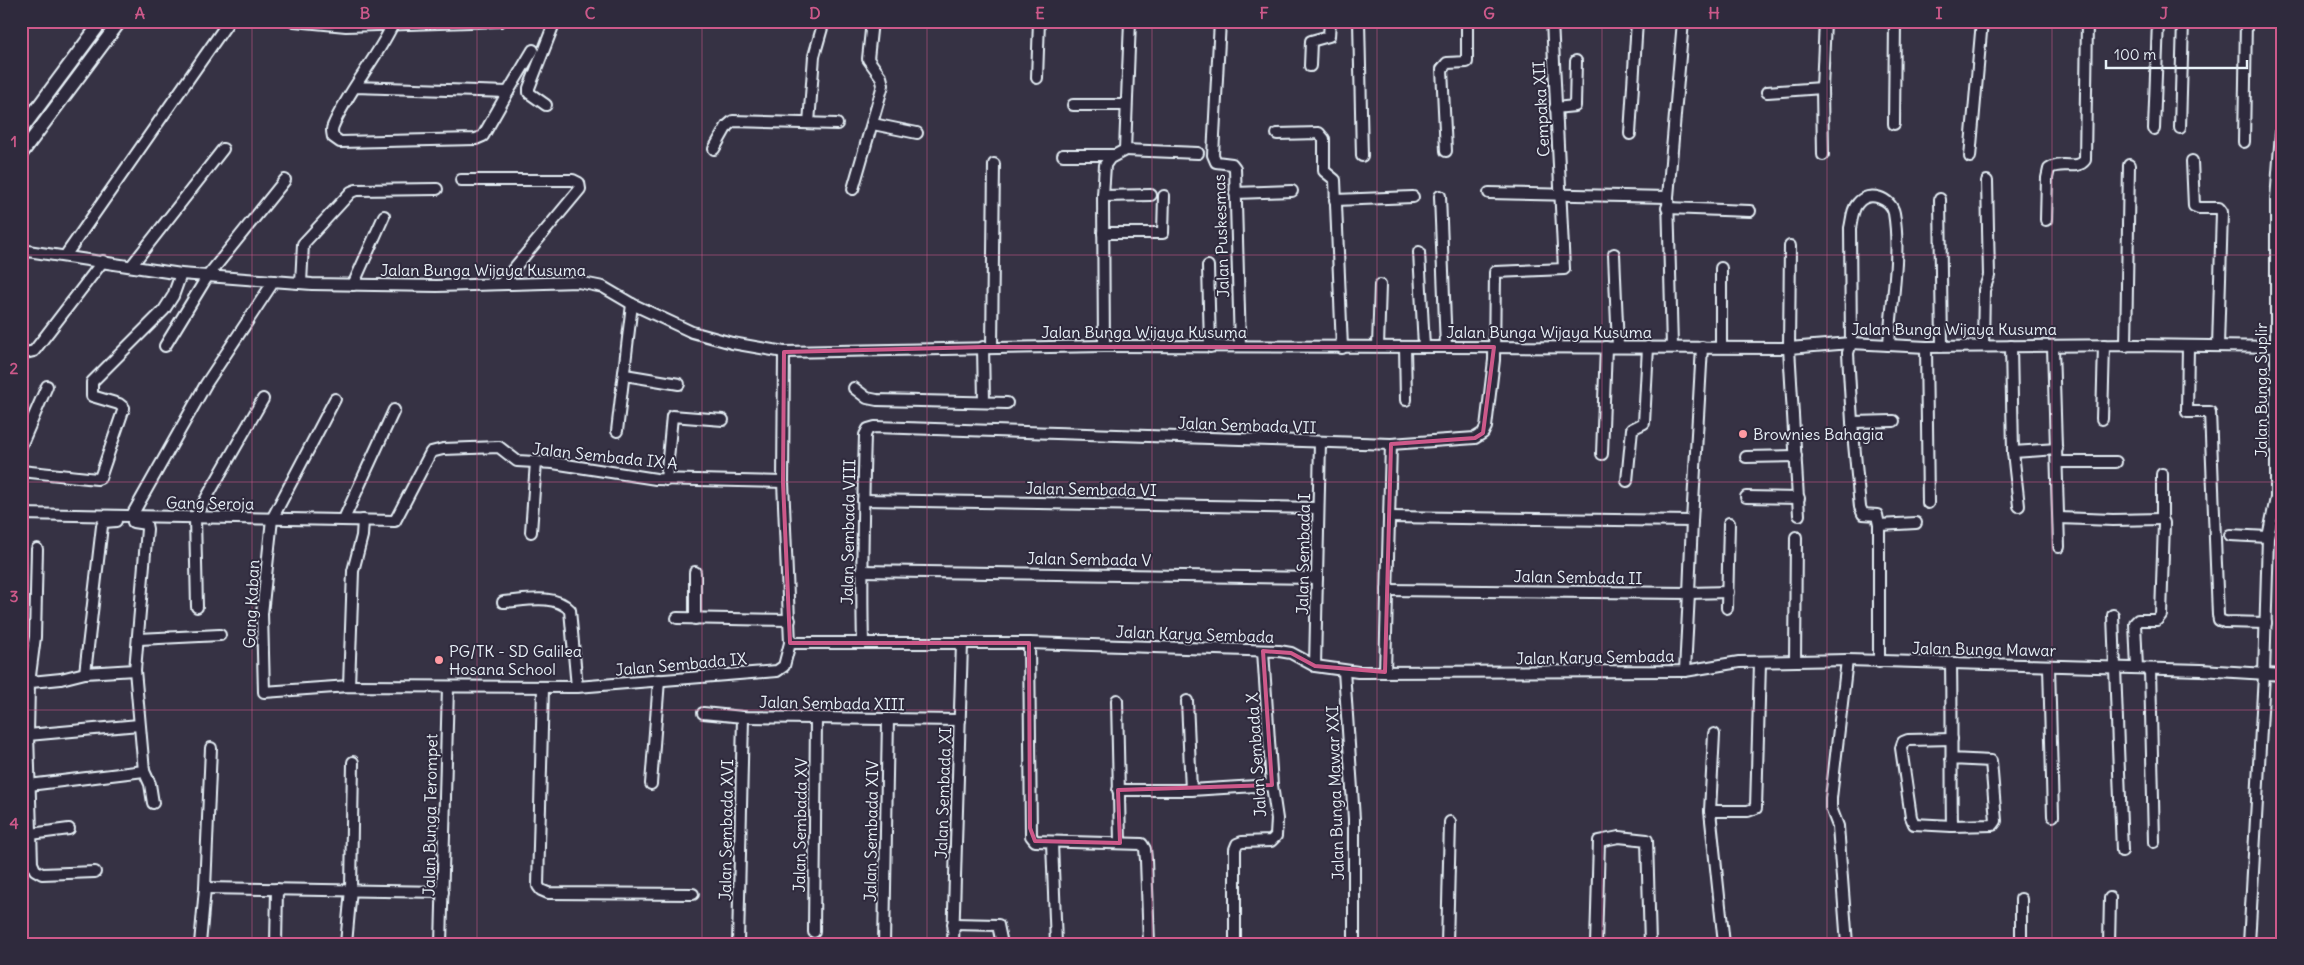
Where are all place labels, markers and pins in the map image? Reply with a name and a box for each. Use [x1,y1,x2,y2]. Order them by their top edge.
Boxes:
place label: Brownies Bahagia [1753,424,1884,444]
marker: Brownies Bahagia [1737,428,1749,440]
place label: PG/TK - SD Galilea Hosana School [449,641,582,679]
marker: PG/TK - SD Galilea Hosana School [433,654,445,666]

